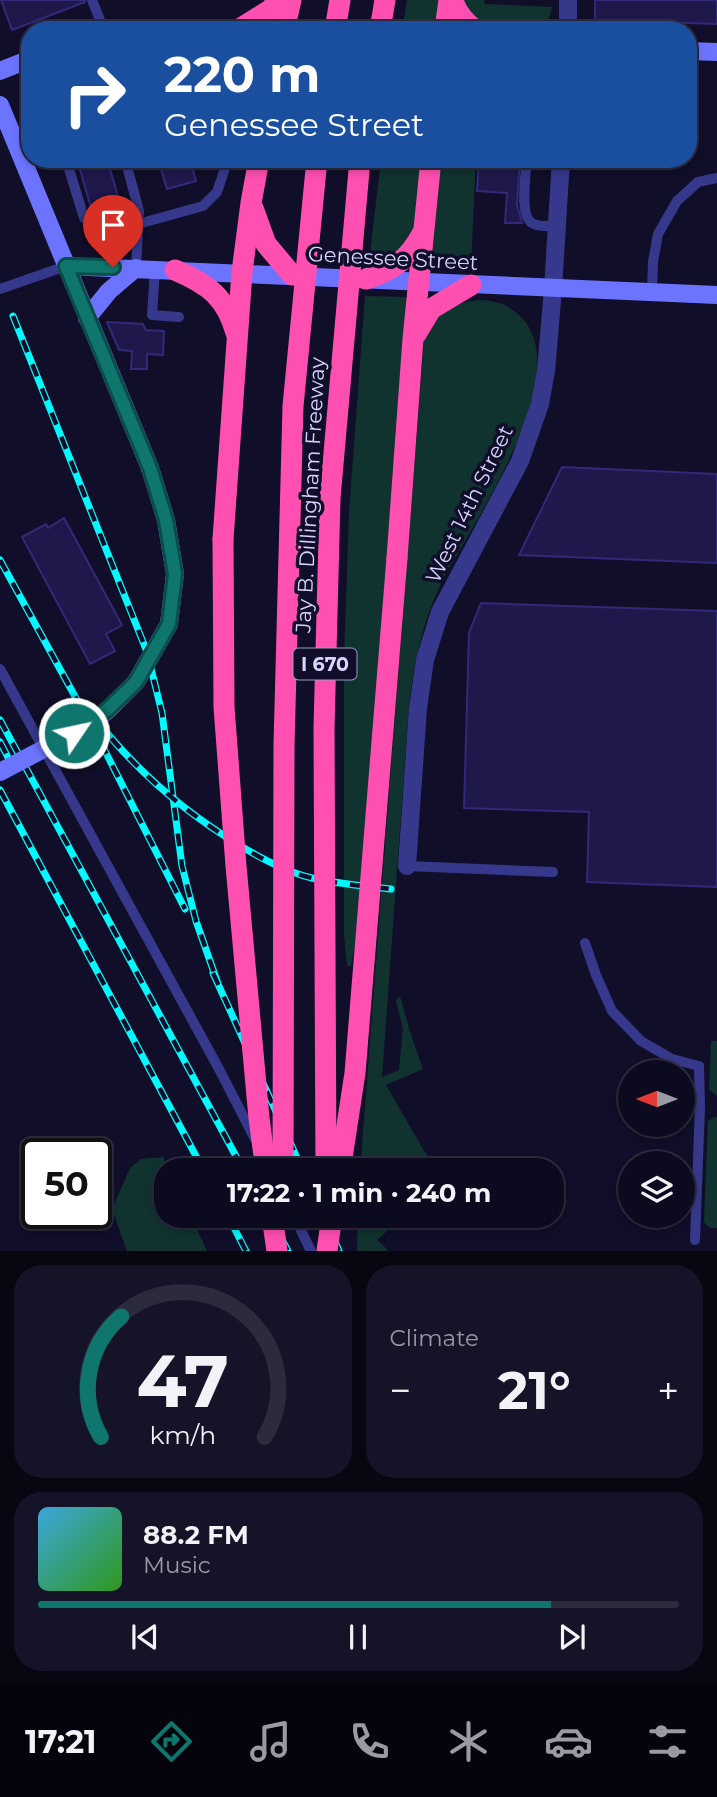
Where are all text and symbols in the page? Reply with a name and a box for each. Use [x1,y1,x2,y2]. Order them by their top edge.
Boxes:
text: 220 m [164,45,320,104]
icon: right [49,49,140,140]
text: Genessee Street [164,105,424,144]
pin [83,195,143,267]
icon: arrive [94,206,132,244]
street label: Genessee Street [307,241,479,275]
street label: Jay B. Dillingham Freeway [290,356,330,634]
street label: West 14th Street [420,421,518,587]
road number: I 670 [294,649,356,680]
position arrow [37,696,111,770]
north arrow [618,1060,695,1138]
map controls [618,1060,695,1228]
speed limit sign: 50 [21,1138,112,1229]
button: layers [618,1151,695,1228]
text: 17:22 · 1 min · 240 m [227,1177,491,1209]
text: Climate [390,1324,479,1352]
text: 47 [137,1338,229,1426]
text: 21° [498,1359,571,1422]
text: − [390,1367,411,1414]
text: + [657,1367,679,1414]
text: km/h [149,1420,216,1450]
text: 88.2 FM [143,1519,249,1551]
text: Music [143,1551,211,1579]
icon: previous [126,1618,164,1656]
icon: pause [339,1618,377,1656]
icon: next [553,1618,591,1656]
icon: directions [147,1717,196,1766]
icon: music [246,1717,295,1766]
icon: phone [345,1717,394,1766]
icon: climate [444,1717,493,1766]
icon: car [544,1717,593,1766]
icon: filters [643,1717,692,1766]
text: 17:21 [25,1722,97,1761]

